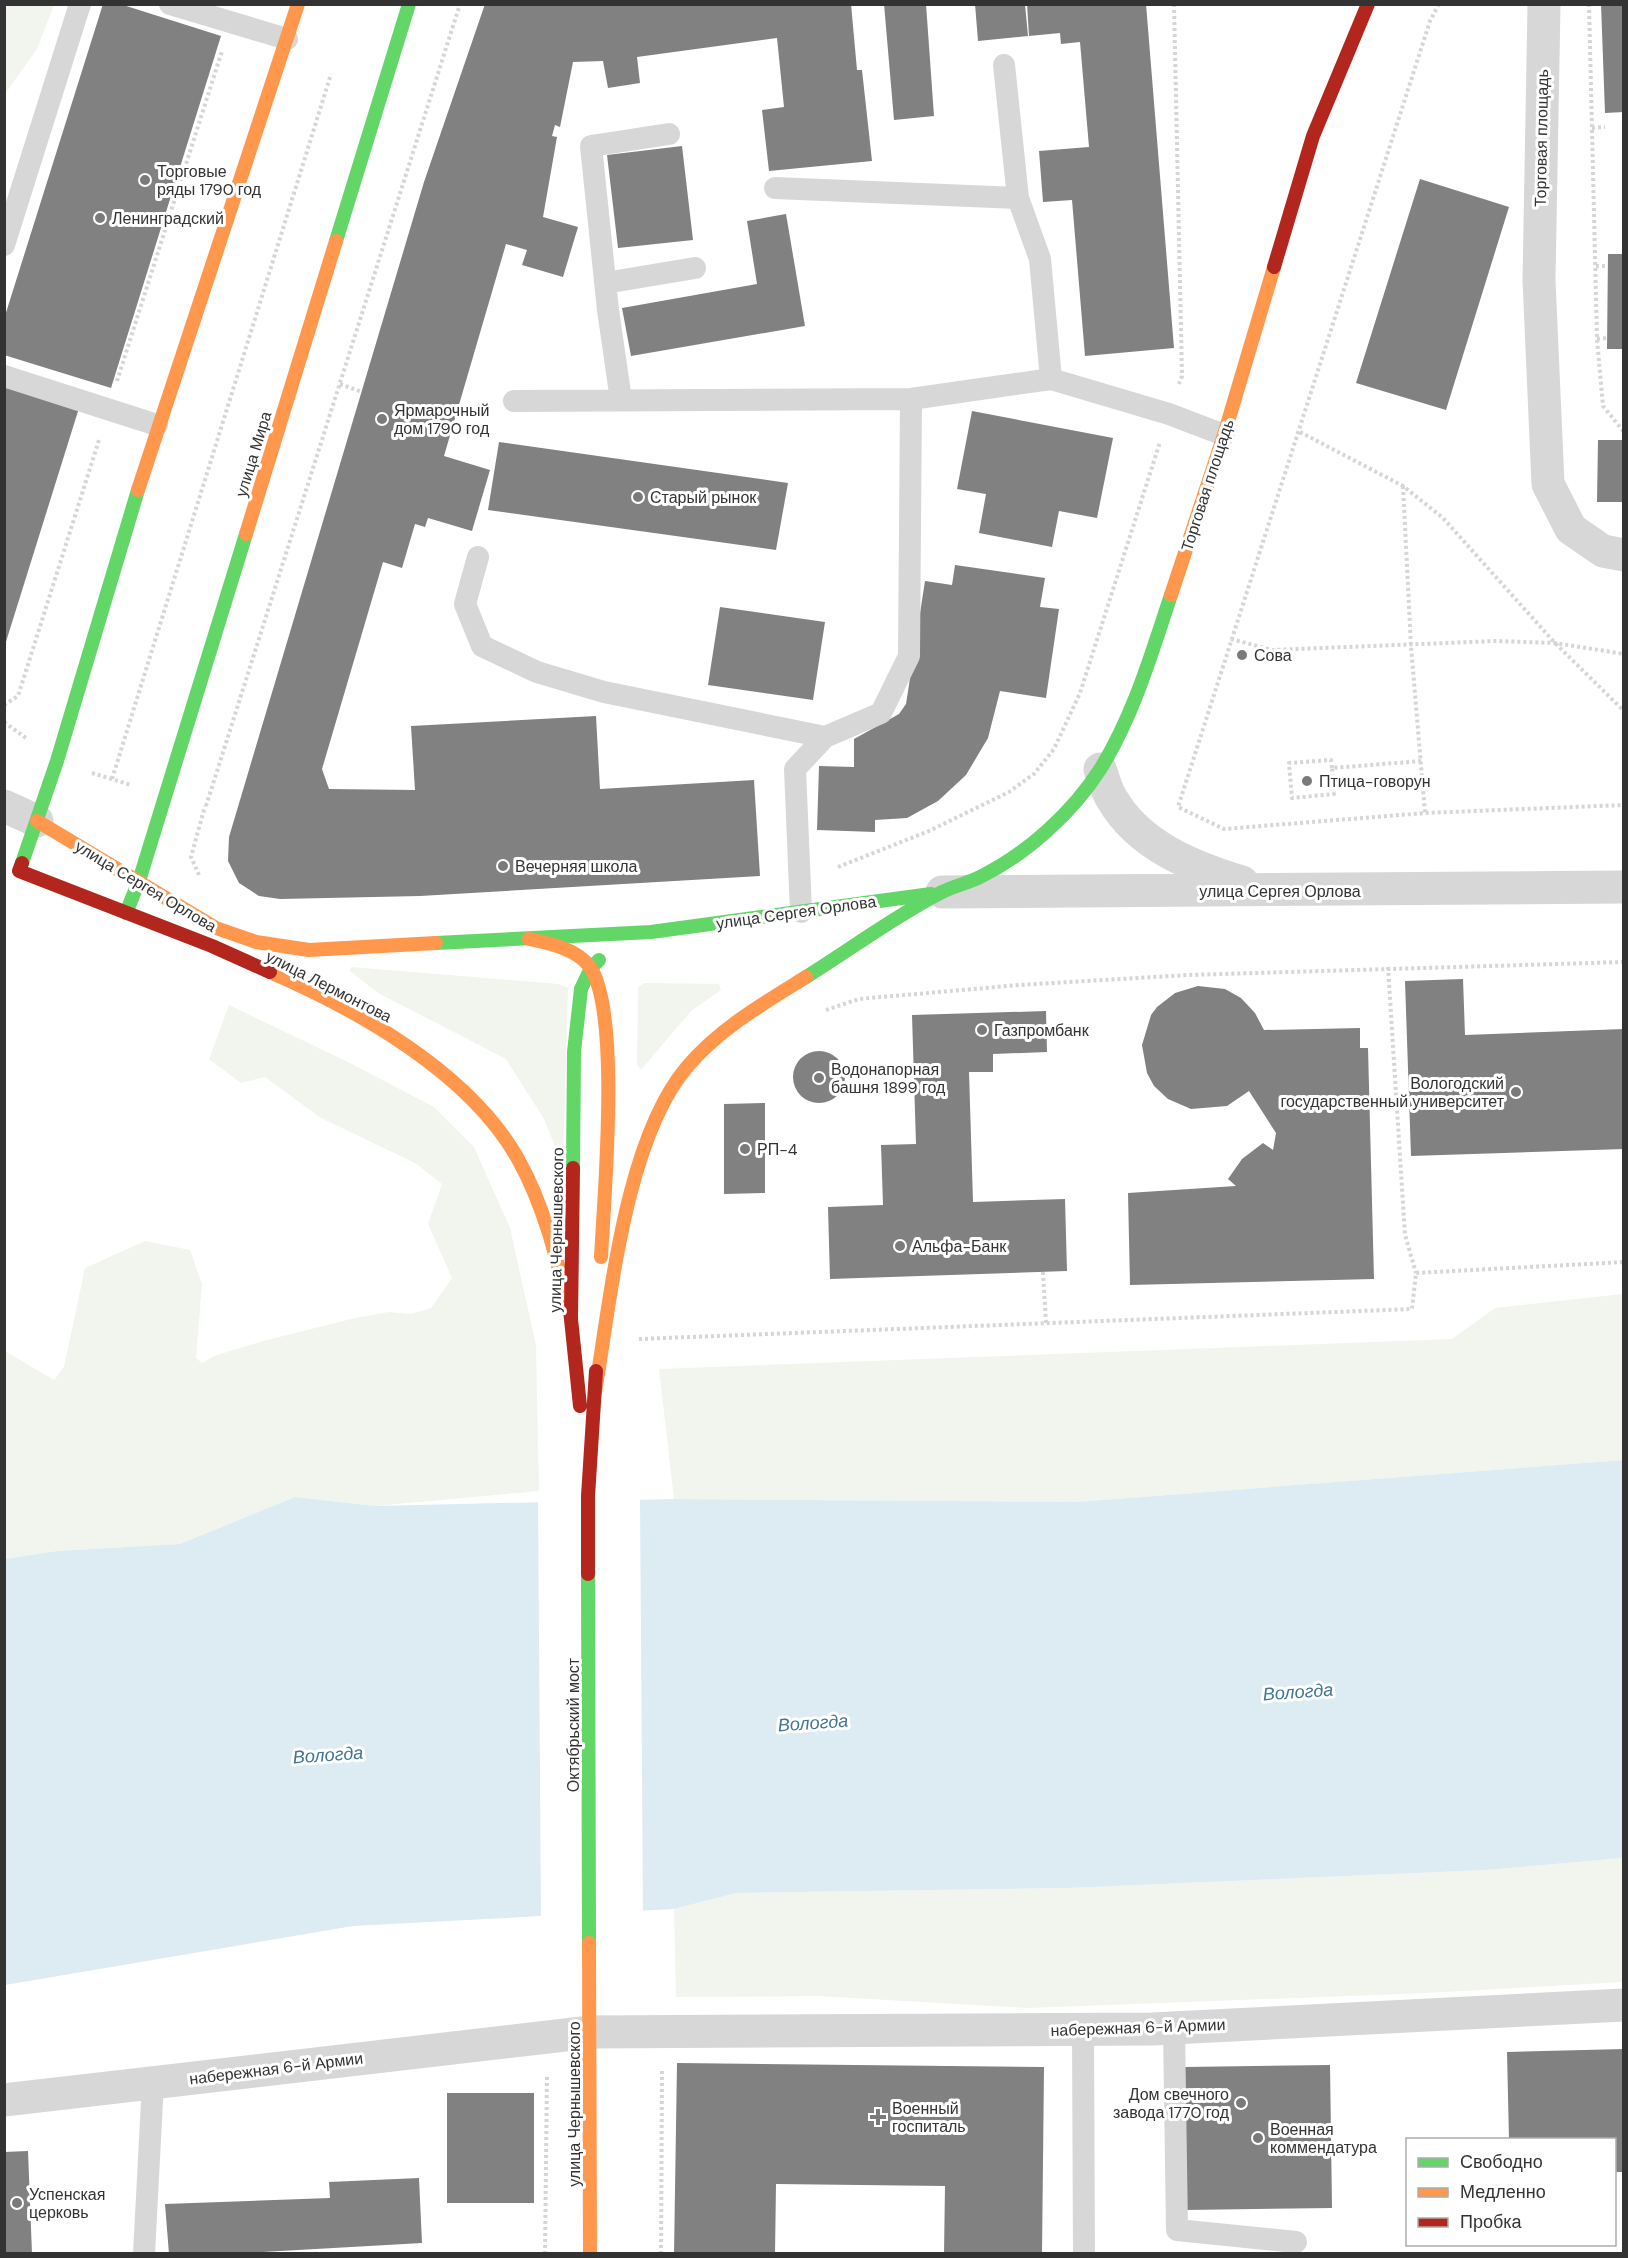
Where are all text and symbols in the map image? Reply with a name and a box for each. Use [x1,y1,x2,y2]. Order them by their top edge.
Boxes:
street label: Торговая площадь [1530,69,1553,207]
place label: Торговые ряды 1790 год [157,161,262,200]
marker: Торговые ряды 1790 год [138,173,152,187]
place label: Ленинградский [112,208,224,229]
marker: Ленинградский [93,211,107,225]
place label: Ярмарочный дом 1790 год [394,400,490,439]
street label: улица Мира [231,409,276,499]
marker: Ярмарочный дом 1790 год [375,412,389,426]
street label: Торговая площадь [1176,416,1239,554]
place label: Старый рынок [650,487,757,508]
marker: Старый рынок [631,490,645,504]
place label: Сова [1254,645,1292,666]
marker: Сова [1235,648,1249,662]
place label: Птица-говорун [1319,771,1431,792]
marker: Птица-говорун [1300,774,1314,788]
street label: улица Сергея Орлова [71,836,220,937]
place label: Вечерняя школа [515,856,637,877]
marker: Вечерняя школа [496,859,510,873]
street label: улица Сергея Орлова [1199,881,1361,902]
street label: улица Сергея Орлова [715,891,878,934]
street label: улица Лермонтова [262,946,395,1027]
place label: Газпромбанк [994,1020,1090,1041]
marker: Газпромбанк [975,1023,989,1037]
place label: Водонапорная башня 1899 год [831,1059,946,1098]
marker: Водонапорная башня 1899 год [812,1071,826,1085]
place label: Вологодский государственный университет [1280,1073,1505,1112]
marker: Вологодский государственный университет [1509,1085,1523,1099]
place label: РП-4 [757,1139,798,1160]
marker: РП-4 [738,1142,752,1156]
street label: улица Чернышевского [545,1147,568,1313]
place label: Альфа-Банк [912,1236,1007,1257]
marker: Альфа-Банк [893,1239,907,1253]
street label: Октябрьский мост [563,1657,584,1792]
water label: Вологда [1262,1678,1334,1706]
water label: Вологда [777,1709,849,1737]
water label: Вологда [292,1741,364,1769]
street label: набережная 6-й Армии [1050,2014,1226,2041]
street label: улица Чернышевского [564,2021,585,2187]
street label: набережная 6-й Армии [188,2047,364,2090]
place label: Дом свечного завода 1770 год [1113,2084,1230,2123]
marker: Дом свечного завода 1770 год [1234,2096,1248,2110]
place label: Военный госпиталь [892,2098,966,2137]
marker: Военный госпиталь [869,2108,887,2126]
place label: Военная коммендатура [1270,2119,1377,2158]
marker: Военная коммендатура [1251,2131,1265,2145]
legend [1406,2138,1616,2246]
text: Свободно [1460,2150,1543,2174]
text: Медленно [1460,2180,1546,2204]
place label: Успенская церковь [29,2184,105,2223]
marker: Успенская церковь [10,2196,24,2210]
text: Пробка [1460,2210,1523,2234]

